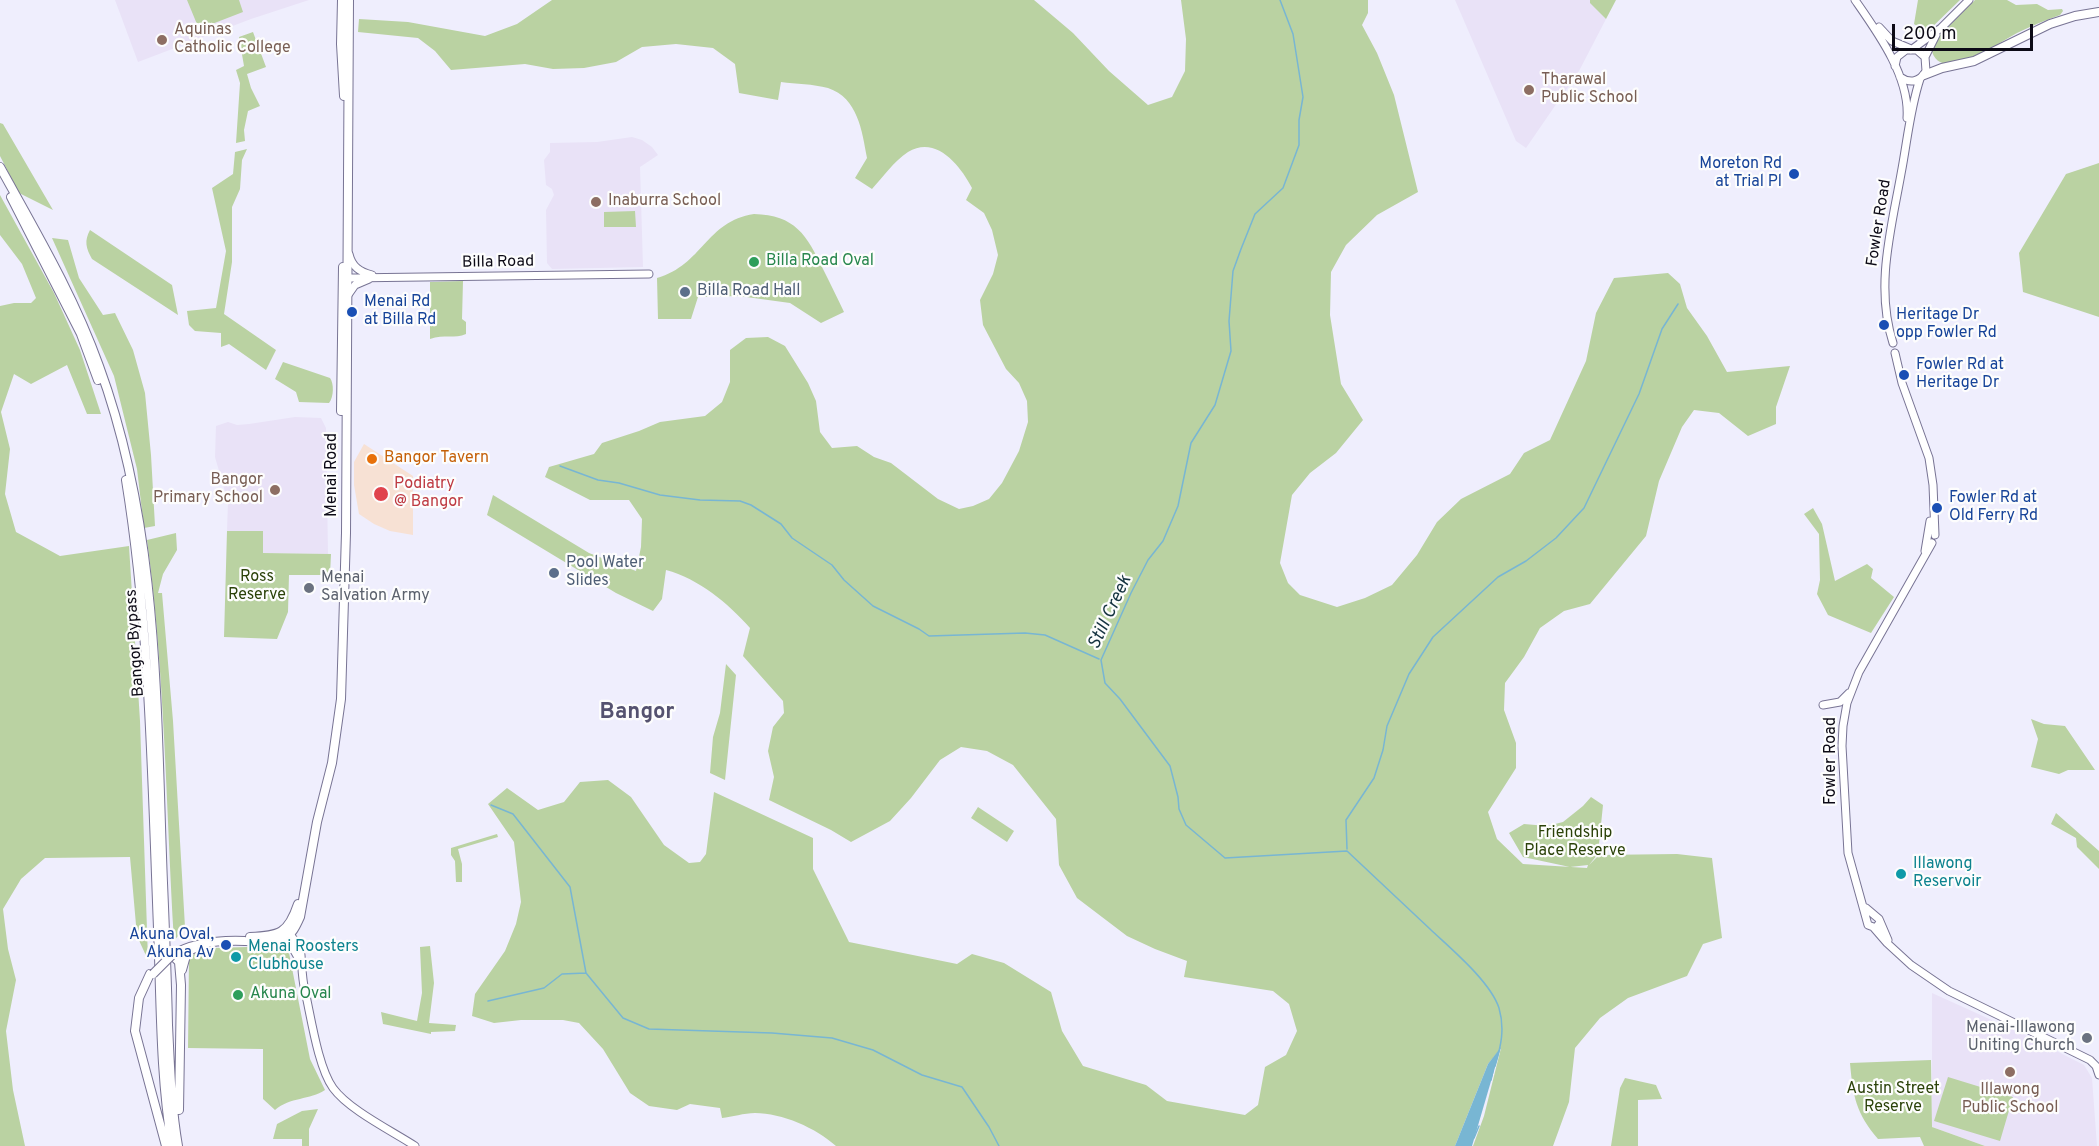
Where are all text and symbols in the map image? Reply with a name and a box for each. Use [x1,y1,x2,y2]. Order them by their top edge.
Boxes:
scale bar [1895,12,2036,50]
place label: Aquinas Catholic College [174,21,291,59]
text: 200 m [1903,23,1956,46]
marker: Aquinas Catholic College [155,33,169,47]
place label: Tharawal Public School [1541,71,1638,109]
marker: Tharawal Public School [1522,83,1536,97]
place label: Moreton Rd at Trial Pl [1699,155,1782,193]
marker: Moreton Rd at Trial Pl [1787,167,1801,181]
street label: Fowler Road [1864,178,1896,268]
place label: Inaburra School [608,192,721,212]
marker: Inaburra School [589,195,603,209]
place label: Billa Road Oval [766,252,874,272]
street label: Billa Road [462,253,534,273]
marker: Billa Road Oval [747,255,761,269]
place label: Billa Road Hall [697,282,800,302]
marker: Billa Road Hall [678,285,692,299]
place label: Menai Rd at Billa Rd [364,293,436,331]
marker: Menai Rd at Billa Rd [345,305,359,319]
place label: Heritage Dr opp Fowler Rd [1896,306,1997,344]
marker: Heritage Dr opp Fowler Rd [1877,318,1891,332]
place label: Fowler Rd at Heritage Dr [1916,356,2004,394]
marker: Fowler Rd at Heritage Dr [1897,368,1911,382]
street label: Menai Road [323,433,343,517]
place label: Bangor Tavern [384,449,489,469]
marker: Bangor Tavern [365,452,379,466]
place label: Bangor Primary School [153,471,263,509]
place label: Podiatry @ Bangor [394,475,463,513]
marker: Bangor Primary School [268,483,282,497]
marker: Podiatry @ Bangor [372,485,390,503]
place label: Fowler Rd at Old Ferry Rd [1949,489,2038,527]
marker: Fowler Rd at Old Ferry Rd [1930,501,1944,515]
place label: Pool Water Slides [566,554,644,592]
marker: Pool Water Slides [547,566,561,580]
park label: Ross Reserve [228,568,286,606]
place label: Menai Salvation Army [321,569,430,607]
water label: Still Creek [1084,573,1138,653]
marker: Menai Salvation Army [302,581,316,595]
street label: Bangor Bypass [123,589,149,697]
district label: Bangor [600,701,674,727]
street label: Fowler Road [1822,717,1842,805]
park label: Friendship Place Reserve [1524,824,1626,862]
place label: Illawong Reservoir [1913,855,1981,893]
marker: Illawong Reservoir [1894,867,1908,881]
place label: Akuna Oval, Akuna Av [129,926,214,964]
marker: Akuna Oval, Akuna Av [219,938,233,952]
place label: Menai Roosters Clubhouse [248,938,359,976]
marker: Menai Roosters Clubhouse [229,950,243,964]
place label: Akuna Oval [250,985,332,1005]
marker: Akuna Oval [231,988,245,1002]
place label: Menai-Illawong Uniting Church [1966,1019,2075,1057]
marker: Menai-Illawong Uniting Church [2080,1031,2094,1045]
marker: Illawong Public School [2003,1065,2017,1079]
park label: Austin Street Reserve [1846,1080,1940,1118]
place label: Illawong Public School [1962,1081,2058,1119]

